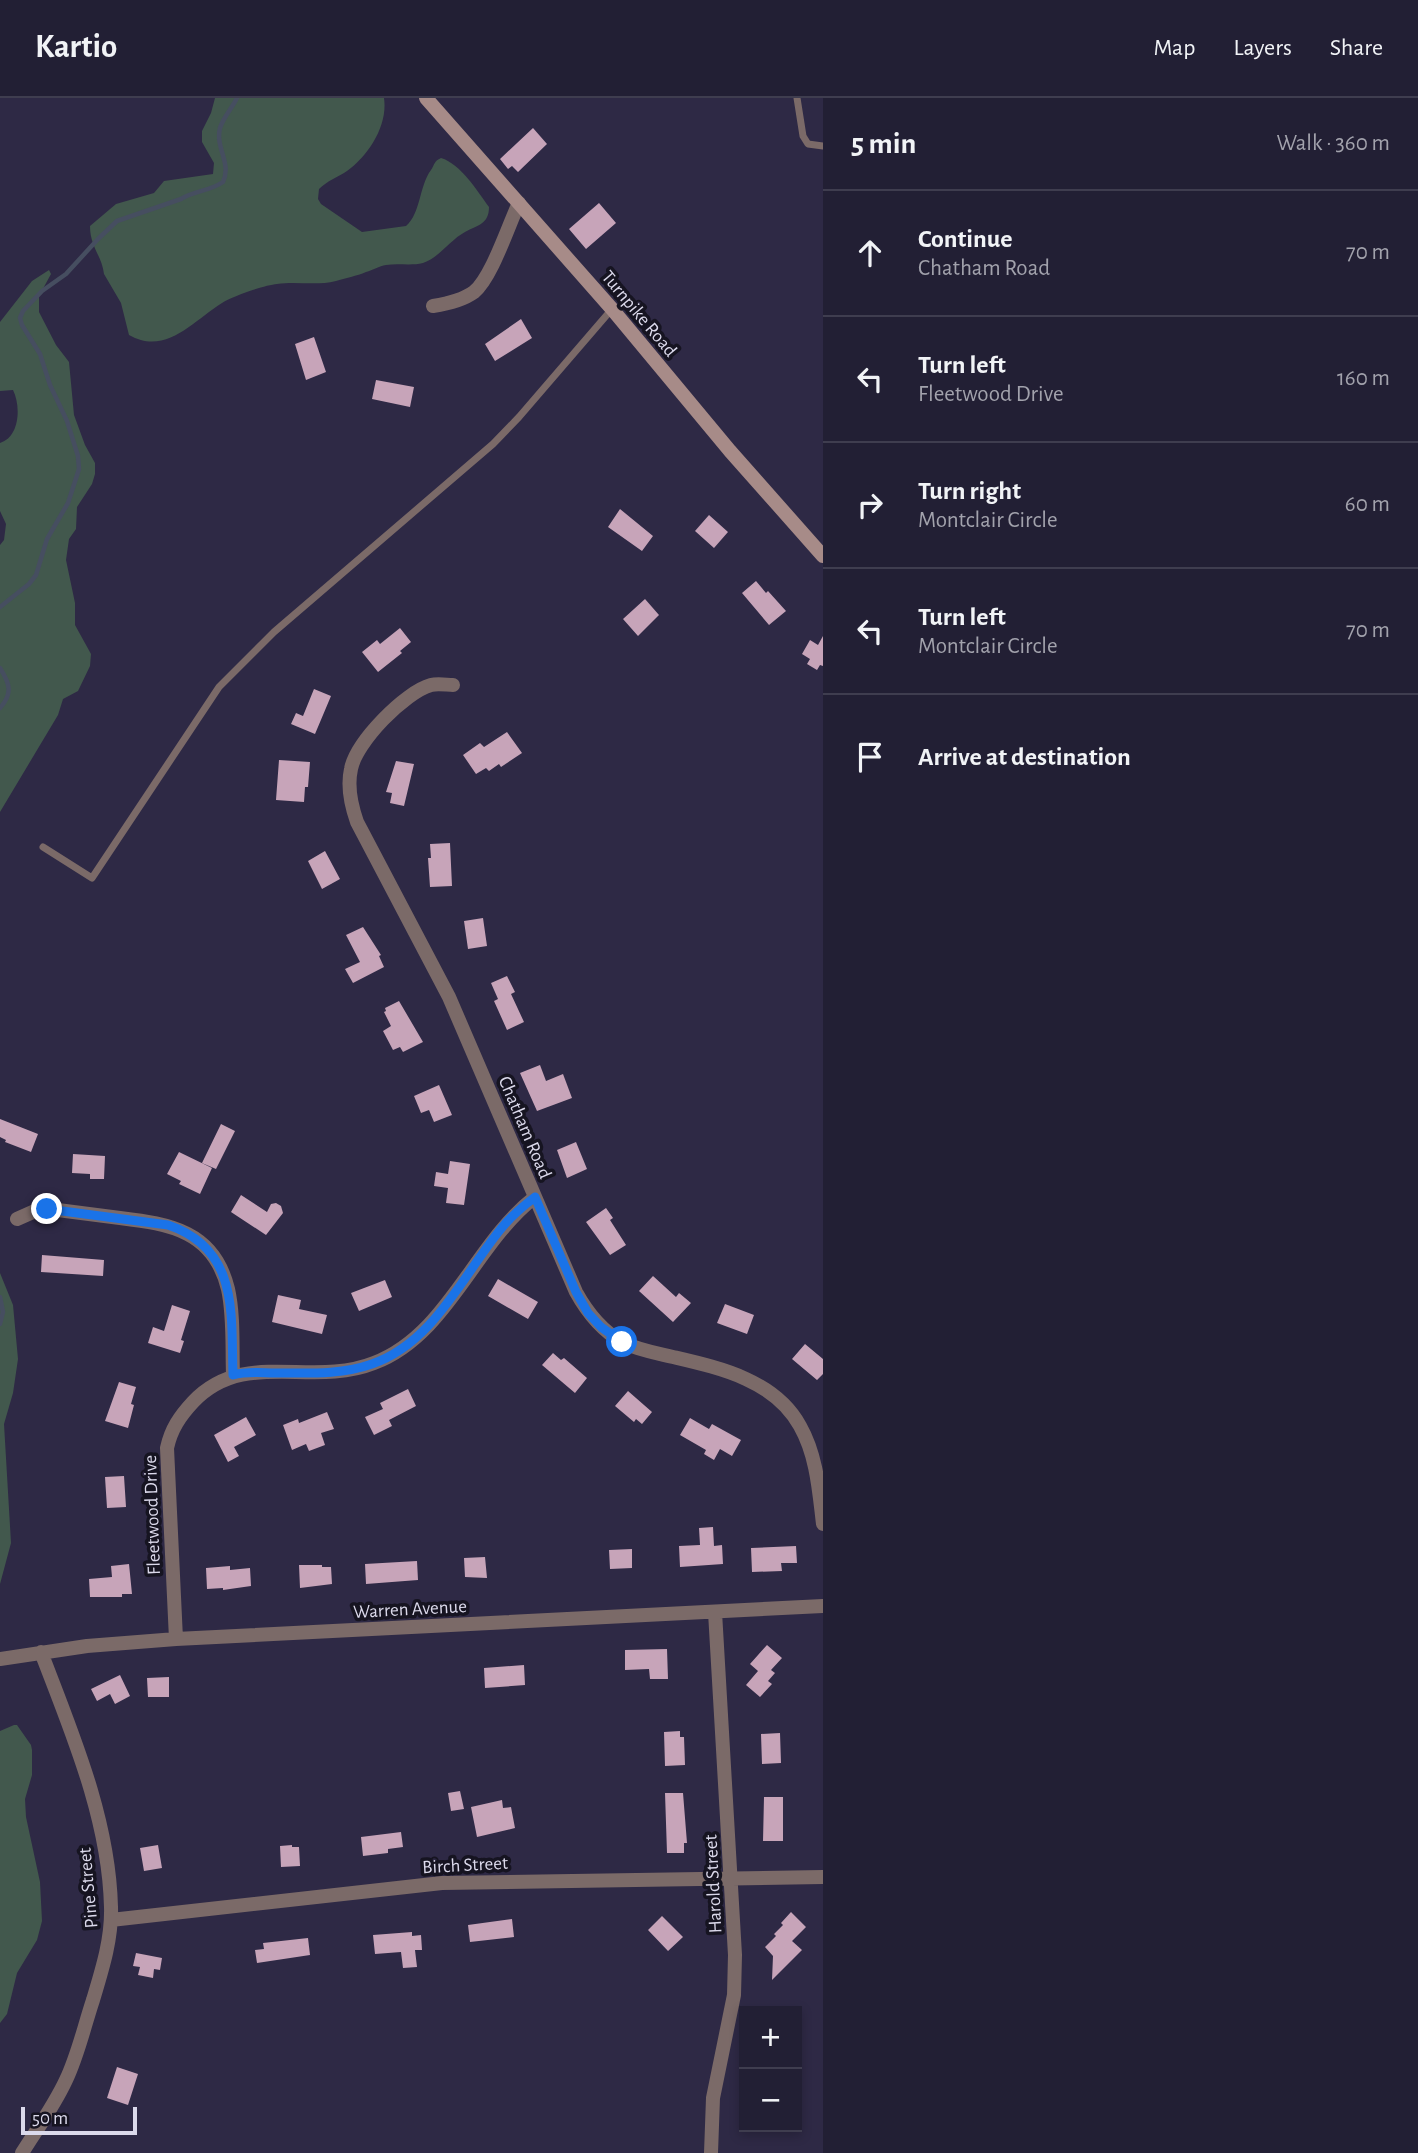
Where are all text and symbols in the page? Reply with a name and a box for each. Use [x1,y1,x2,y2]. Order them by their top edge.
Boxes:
text: Kartio [35,31,117,64]
text: Map [1153,36,1195,60]
text: Layers [1233,36,1292,60]
text: Share [1330,36,1383,60]
text: 5 min [851,129,916,159]
text: Walk · 360 m [1276,132,1390,155]
text: Continue [918,226,1013,252]
icon: ahead [851,234,889,272]
text: 70 m [1346,241,1390,264]
text: Chatham Road [918,257,1050,280]
street label: Turnpike Road [598,267,680,361]
text: Turn left [918,352,1006,378]
icon: left [851,360,889,398]
text: 160 m [1337,367,1390,390]
text: Fleetwood Drive [918,383,1064,406]
text: Turn right [918,478,1021,504]
icon: right [851,486,889,524]
text: 60 m [1345,493,1390,516]
text: Montclair Circle [918,509,1058,532]
text: Turn left [918,604,1006,630]
icon: left [851,612,889,650]
text: 70 m [1346,619,1390,642]
text: Montclair Circle [918,635,1058,658]
icon: arrive [851,738,889,776]
text: Arrive at destination [918,744,1131,770]
street label: Chatham Road [495,1074,555,1182]
route end [31,1193,62,1224]
route start [606,1326,637,1357]
street label: Fleetwood Drive [141,1455,164,1575]
street label: Warren Avenue [353,1597,467,1622]
street label: Harold Street [701,1834,726,1934]
street label: Pine Street [76,1847,101,1929]
street label: Birch Street [422,1854,509,1877]
map controls [739,2006,802,2132]
button: + [739,2006,802,2069]
button: − [739,2069,802,2132]
scale bar [21,2104,136,2136]
text: 50 m [32,2109,68,2128]

